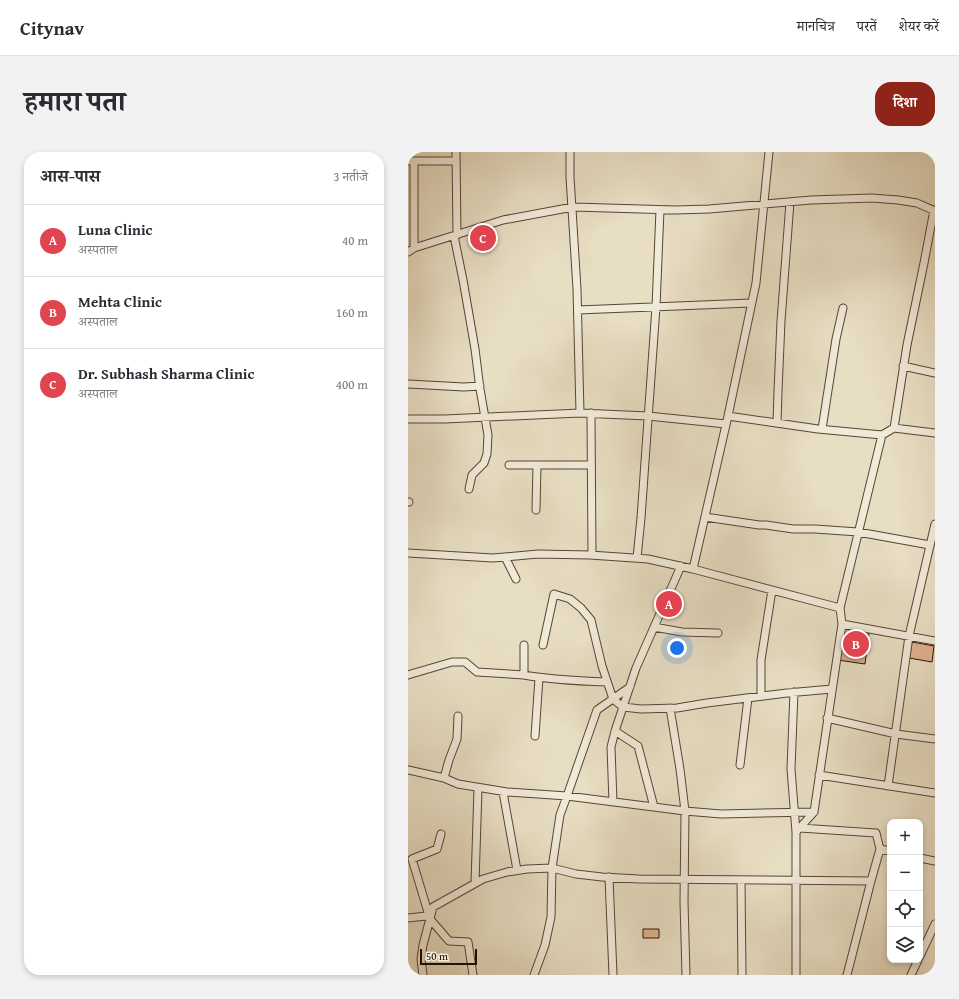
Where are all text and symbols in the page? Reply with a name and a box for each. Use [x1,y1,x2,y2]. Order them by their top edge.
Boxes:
text: Citynav [20,14,84,42]
text: मानचित्र [797,16,835,36]
text: परतें [857,16,877,36]
text: शेयर करें [899,16,939,36]
text: हमारा पता [24,80,125,121]
button: दिशा [875,82,935,126]
text: आस-पास [40,163,100,188]
text: 3 नतीजे [333,167,368,186]
text: Luna Clinic [78,219,152,240]
pin: C [470,223,496,253]
text: A [49,231,57,250]
text: 40 m [342,231,368,250]
text: अस्पताल [78,240,118,259]
text: Mehta Clinic [78,291,162,312]
text: B [49,303,57,322]
text: 160 m [336,303,368,322]
text: अस्पताल [78,312,118,331]
text: Dr. Subhash Sharma Clinic [78,363,254,384]
text: C [49,375,57,394]
text: 400 m [336,375,368,394]
text: अस्पताल [78,384,118,403]
pin: A [656,589,682,619]
pin: B [843,629,869,659]
your location [667,638,687,658]
map controls [887,819,923,963]
button: + [887,819,923,855]
button: − [887,855,923,891]
button: locate [887,891,923,927]
button: layers [887,927,923,963]
scale bar [420,947,477,966]
text: 50 m [426,948,448,964]

